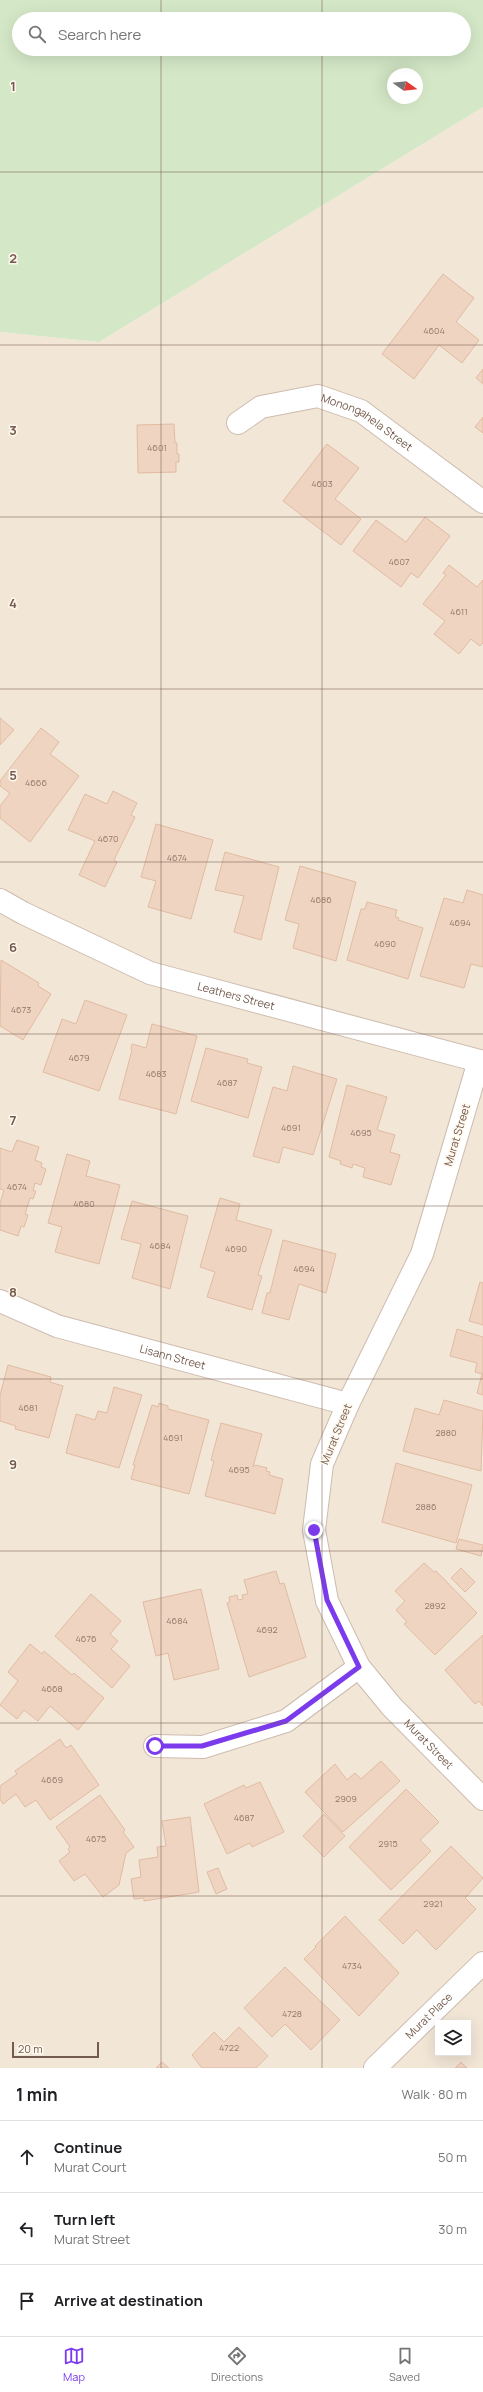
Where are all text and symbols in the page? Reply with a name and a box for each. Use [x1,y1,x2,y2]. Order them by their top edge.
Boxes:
search box [12,12,471,56]
icon: search [26,23,48,45]
text: Search here [58,24,141,45]
north arrow [387,68,423,104]
text: 1 [10,77,16,95]
text: 2 [9,249,17,267]
house number: 4604 [423,324,445,337]
street label: Monongahela Street [319,390,416,454]
text: 3 [9,421,17,439]
house number: 4601 [147,441,167,454]
house number: 4603 [311,477,333,490]
house number: 4607 [389,555,410,568]
text: 4 [9,594,17,612]
house number: 4611 [450,605,468,618]
text: 5 [9,766,17,784]
house number: 4666 [25,776,47,789]
house number: 4670 [98,832,118,845]
house number: 4674 [167,851,187,864]
house number: 4686 [310,893,332,906]
house number: 4694 [449,916,471,929]
house number: 4690 [374,937,396,950]
text: 6 [9,938,17,956]
street label: Leathers Street [196,978,277,1013]
house number: 4673 [11,1003,31,1016]
house number: 4679 [69,1051,90,1064]
house number: 4683 [145,1067,167,1080]
house number: 4687 [217,1076,238,1089]
street label: Murat Street [440,1102,473,1168]
text: 7 [10,1111,17,1129]
house number: 4691 [281,1121,301,1134]
house number: 4695 [350,1126,372,1139]
house number: 4674 [7,1180,27,1193]
house number: 4680 [73,1197,95,1210]
house number: 4684 [149,1239,171,1252]
house number: 4690 [225,1242,247,1255]
house number: 4694 [293,1262,315,1275]
text: 8 [9,1283,17,1301]
street label: Lisann Street [138,1341,207,1373]
house number: 4681 [18,1401,38,1414]
street label: Murat Street [316,1401,355,1467]
house number: 2880 [435,1426,457,1439]
house number: 4691 [163,1431,183,1444]
text: 9 [9,1455,17,1473]
house number: 4695 [228,1463,250,1476]
house number: 2886 [415,1500,437,1513]
route end [305,1521,323,1539]
house number: 2892 [424,1599,446,1612]
house number: 4684 [166,1614,188,1627]
house number: 4692 [256,1623,278,1636]
house number: 4676 [76,1632,97,1645]
house number: 4668 [41,1682,63,1695]
street label: Murat Street [401,1716,457,1772]
route start [146,1737,164,1755]
house number: 4669 [41,1773,63,1786]
house number: 2909 [335,1792,357,1805]
house number: 4687 [234,1811,255,1824]
house number: 4675 [86,1832,106,1845]
house number: 2915 [378,1837,398,1850]
house number: 2921 [423,1897,443,1910]
house number: 4734 [342,1959,362,1972]
street label: Murat Place [402,1989,456,2042]
house number: 4728 [282,2007,302,2020]
map controls [435,2020,471,2056]
button: layers [435,2020,471,2056]
scale bar [12,2040,99,2059]
text: 20 m [18,2041,43,2056]
house number: 4722 [219,2041,239,2054]
text: 1 min [16,2083,58,2106]
text: Walk · 80 m [401,2085,467,2103]
text: Continue [54,2137,122,2158]
icon: ahead [16,2146,38,2168]
text: 50 m [438,2148,467,2166]
text: Murat Court [54,2158,127,2176]
text: Turn left [54,2209,116,2230]
icon: left [16,2218,38,2240]
text: 30 m [438,2220,467,2238]
text: Murat Street [54,2230,130,2248]
icon: arrive [16,2290,38,2312]
text: Arrive at destination [54,2290,203,2311]
tab: Map [63,2345,85,2384]
tab: Directions [211,2345,263,2384]
tab: Saved [389,2345,420,2384]

